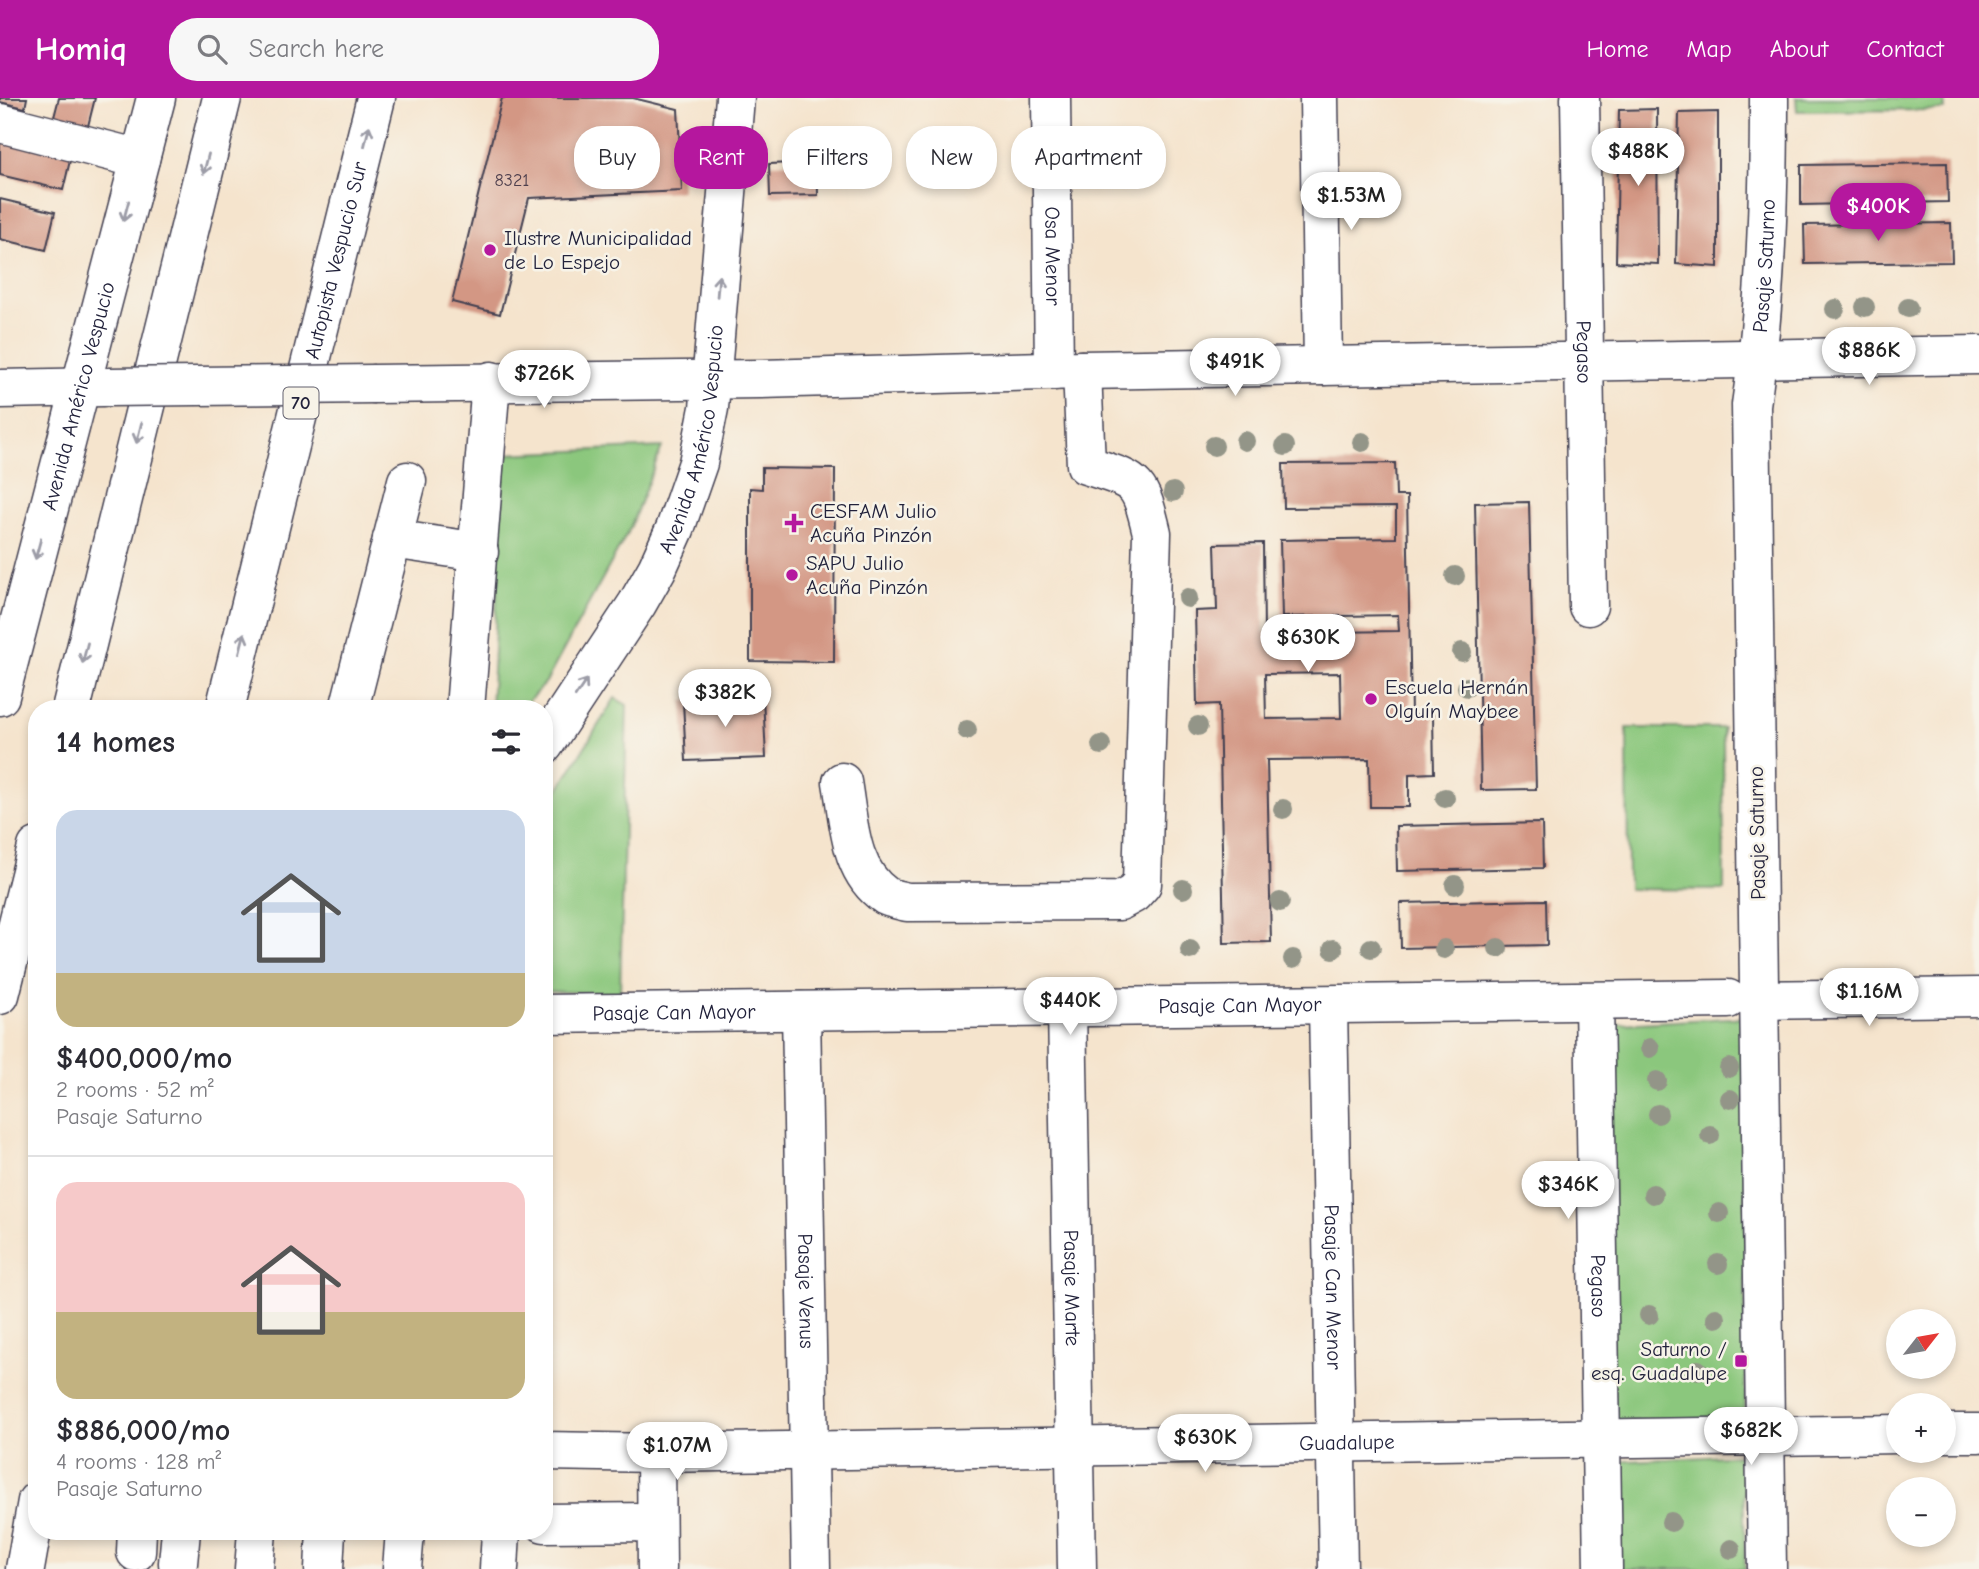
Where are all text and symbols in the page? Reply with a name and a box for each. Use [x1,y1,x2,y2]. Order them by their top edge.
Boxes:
search box [169,18,659,81]
text: Homiq [35,30,127,68]
icon: search [193,30,231,68]
text: Search here [249,34,384,64]
text: Home [1587,35,1648,63]
text: Map [1686,35,1732,63]
text: About [1770,35,1828,63]
text: Contact [1866,35,1944,63]
one-way arrow [361,125,374,148]
chip: Buy [574,126,660,189]
chip: Rent [674,126,768,189]
chip: Filters [782,126,892,189]
chip: New [906,126,997,189]
chip: Apartment [1011,126,1166,189]
pin: $488K [1589,129,1687,188]
text: $488K [1607,137,1669,164]
one-way arrow [199,152,212,175]
street label: Autopista Vespucio Sur [300,159,372,362]
house number: 8321 [495,170,529,191]
pin: $1.53M [1294,172,1408,232]
text: $1.53M [1316,181,1386,208]
pin: $400K [1829,184,1927,243]
text: $400K [1846,192,1910,219]
street label: Pasaje Saturno [1748,199,1780,334]
one-way arrow [119,200,132,222]
street label: Osa Menor [1040,206,1065,306]
place label: Ilustre Municipalidad de Lo Espejo [504,226,692,274]
marker: Ilustre Municipalidad de Lo Espejo [482,242,498,258]
one-way arrow [712,275,725,298]
street label: Avenida Américo Vespucio [37,279,120,513]
street label: Pegaso [1572,320,1596,384]
street label: Avenida Américo Vespucio [654,324,728,557]
pin: $886K [1820,328,1918,387]
text: $886K [1838,336,1900,363]
pin: $491K [1186,338,1284,398]
text: $491K [1206,347,1264,374]
pin: $726K [495,350,593,410]
text: $726K [514,359,574,386]
road number: 70 [284,388,318,418]
one-way arrow [132,421,145,444]
place label: CESFAM Julio Acuña Pinzón [810,499,937,547]
marker: CESFAM Julio Acuña Pinzón [784,513,804,533]
one-way arrow [31,537,44,560]
place label: SAPU Julio Acuña Pinzón [806,551,928,599]
marker: SAPU Julio Acuña Pinzón [784,567,800,583]
pin: $630K [1259,614,1357,674]
text: $630K [1276,623,1340,650]
one-way arrow [236,632,249,654]
one-way arrow [78,642,91,664]
pin: $382K [676,670,774,729]
place label: Escuela Hernán Olguín Maybee [1385,675,1528,723]
one-way arrow [575,678,589,698]
text: $382K [694,678,756,705]
marker: Escuela Hernán Olguín Maybee [1363,691,1379,707]
icon: filters [487,723,525,761]
text: 14 homes [56,725,175,760]
street label: Pasaje Saturno [1744,766,1770,900]
icon: home [228,855,354,981]
pin: $1.16M [1812,968,1926,1028]
text: $1.16M [1836,977,1902,1004]
pin: $440K [1021,978,1119,1037]
text: $440K [1039,986,1101,1013]
street label: Pasaje Can Mayor [1158,992,1322,1018]
street label: Pasaje Can Mayor [592,999,756,1025]
text: $400,000/mo [56,1041,232,1076]
text: 2 rooms · 52 m² [56,1076,214,1103]
text: Pasaje Saturno [56,1103,203,1130]
pin: $346K [1519,1162,1617,1221]
text: $346K [1538,1170,1598,1197]
street label: Pasaje Can Menor [1320,1204,1346,1371]
icon: home [228,1227,354,1353]
street label: Pasaje Marte [1059,1229,1085,1346]
street label: Pasaje Venus [793,1233,819,1349]
street label: Pegaso [1586,1254,1611,1318]
north arrow [1886,1309,1956,1379]
map controls [1886,1309,1956,1547]
place label: Saturno / esq. Guadalupe [1591,1337,1727,1385]
marker: Saturno / esq. Guadalupe [1733,1353,1749,1369]
button: + [1886,1393,1956,1463]
pin: $682K [1702,1408,1800,1467]
text: $886,000/mo [56,1413,230,1448]
pin: $630K [1156,1414,1254,1474]
text: $682K [1720,1416,1782,1443]
pin: $1.07M [620,1422,734,1482]
text: $630K [1173,1423,1237,1450]
street label: Guadalupe [1299,1430,1395,1455]
text: $1.07M [642,1431,712,1458]
text: 4 rooms · 128 m² [56,1448,221,1475]
text: Pasaje Saturno [56,1475,203,1502]
button: − [1886,1477,1956,1547]

